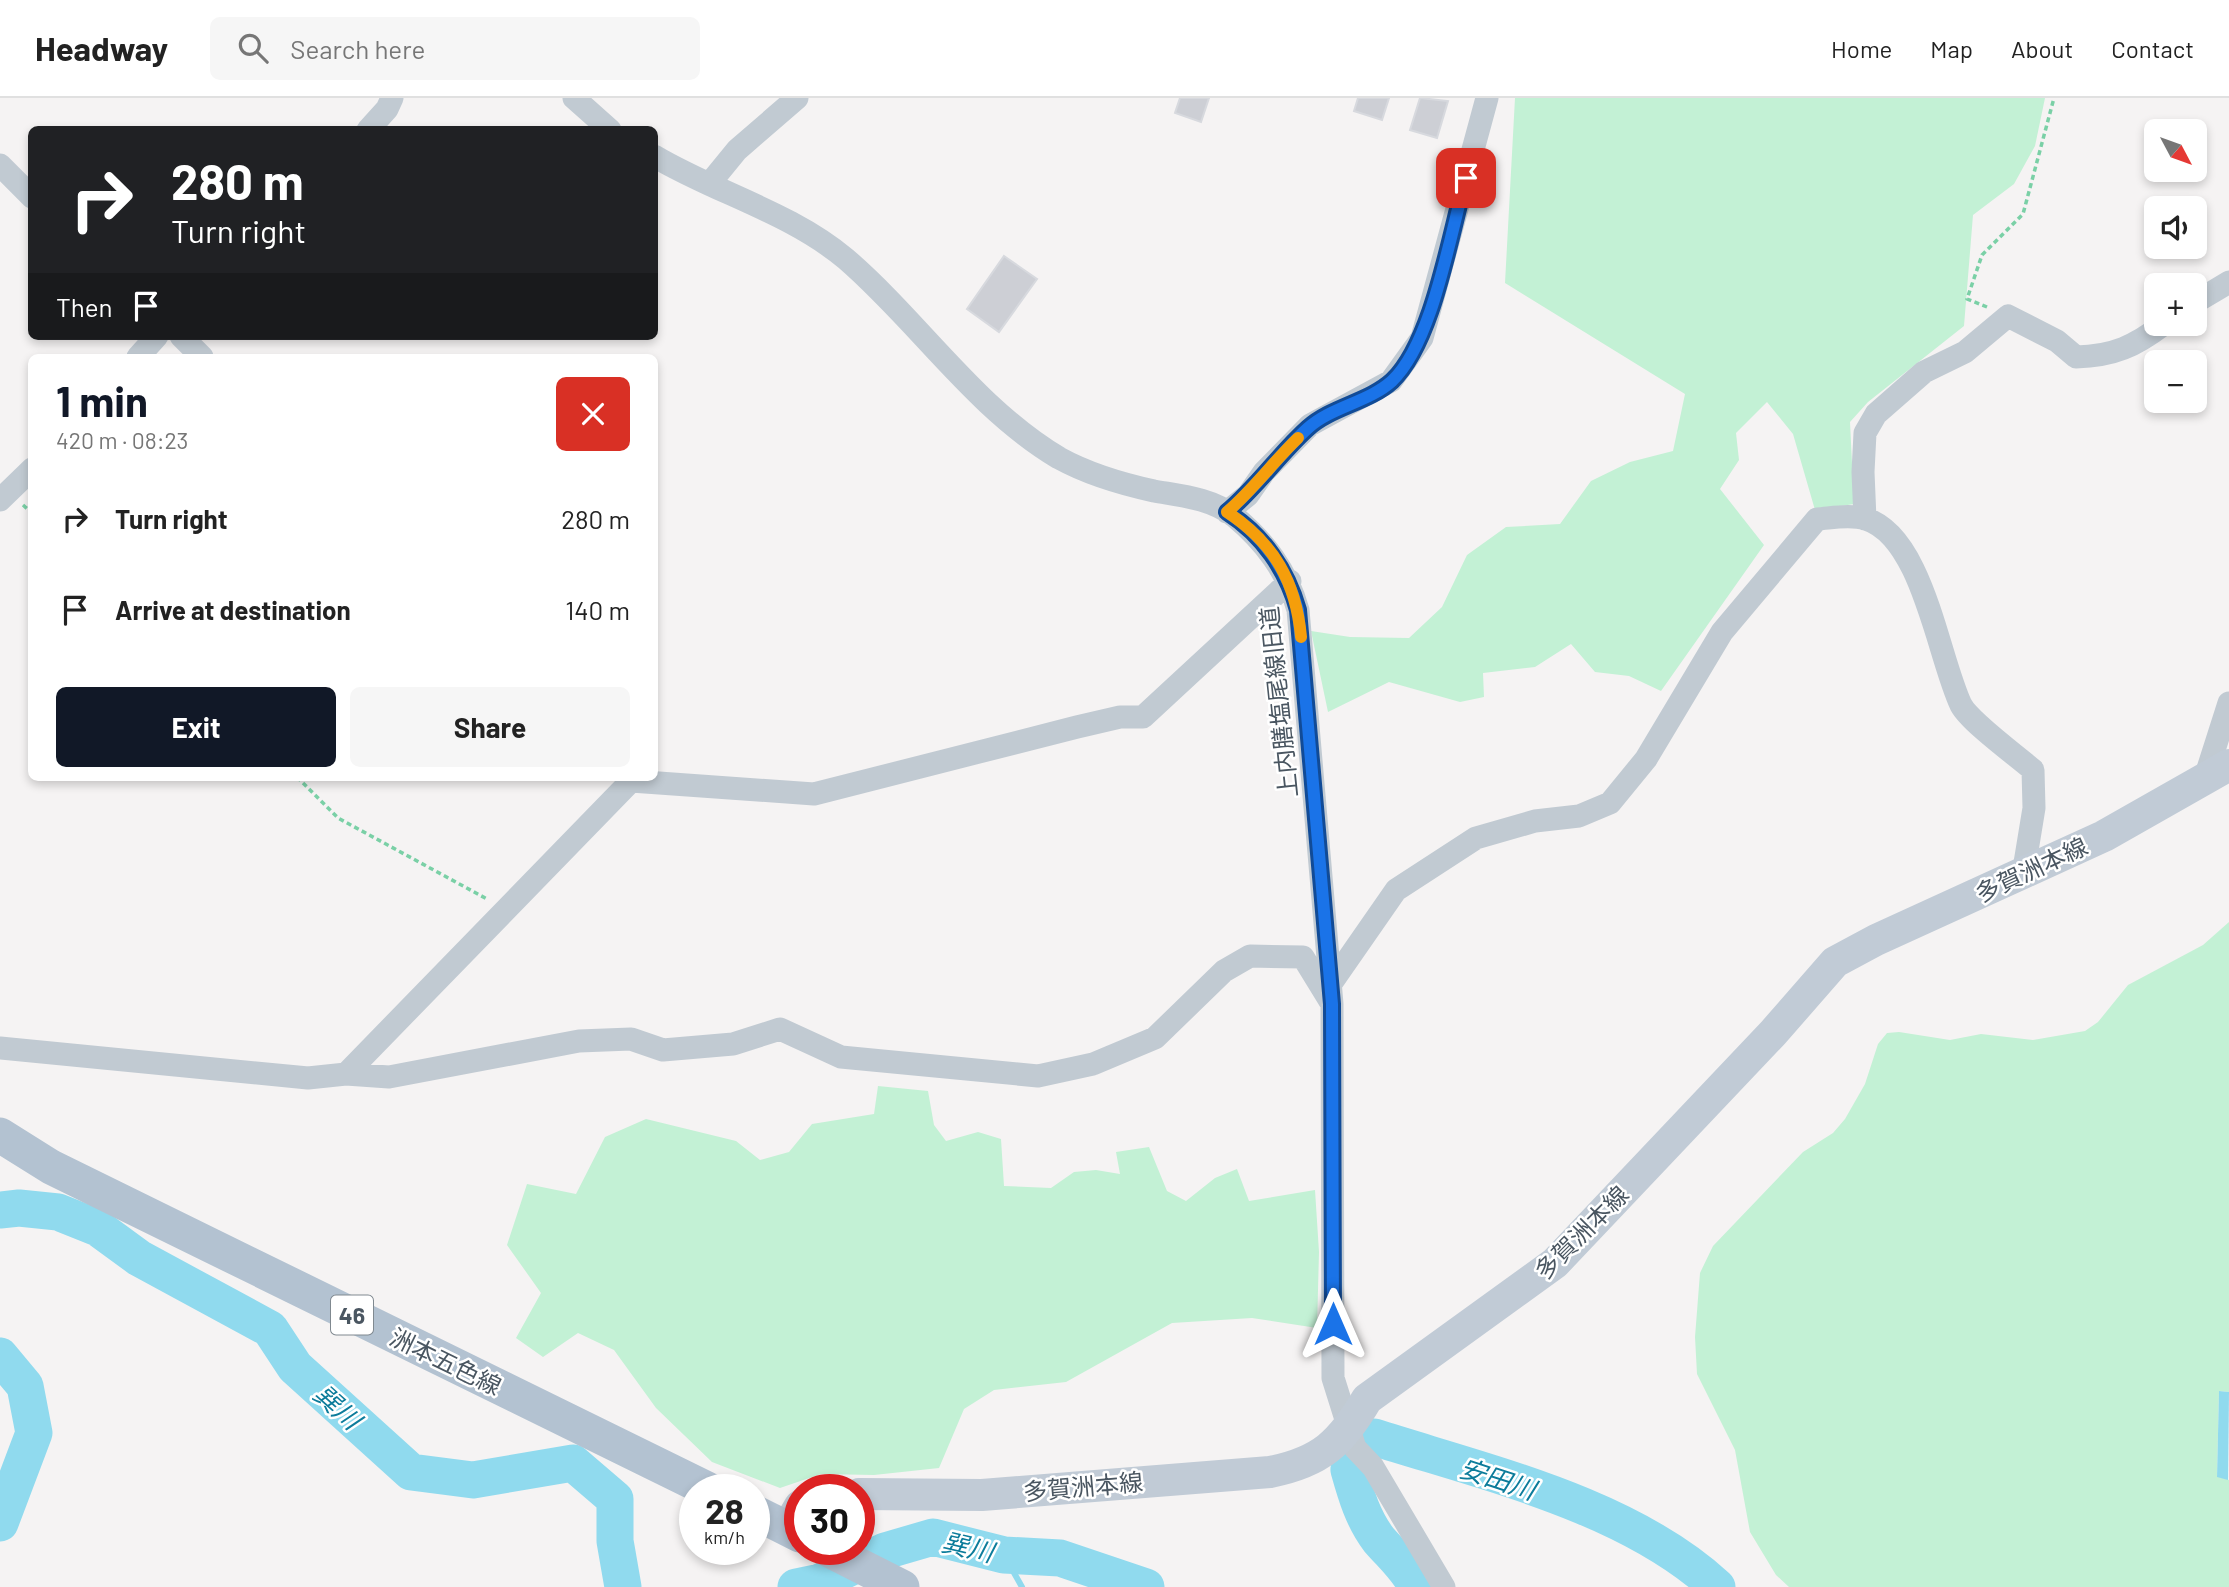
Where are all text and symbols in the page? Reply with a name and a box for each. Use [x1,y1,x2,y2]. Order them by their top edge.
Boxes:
search box [210,17,700,80]
text: Headway [35,28,168,68]
icon: search [234,29,272,67]
text: Search here [290,33,425,64]
text: Home [1831,34,1892,63]
text: Map [1930,34,1973,63]
text: About [2011,34,2073,63]
text: Contact [2111,34,2194,63]
north arrow [2144,119,2207,182]
map controls [2144,119,2207,413]
pin [1436,148,1496,208]
text: 280 m [171,151,304,210]
icon: right [56,154,147,245]
icon: arrive [1447,159,1485,197]
button: sound [2144,196,2207,259]
text: Turn right [171,211,306,249]
button: + [2144,273,2207,336]
icon: arrive [127,287,165,325]
text: Then [56,291,113,322]
button: − [2144,350,2207,413]
text: 1 min [56,375,148,425]
button: close [556,377,630,451]
text: 420 m · 08:23 [56,426,188,454]
icon: right [56,500,94,538]
text: Turn right [115,503,228,534]
text: 280 m [561,503,630,534]
icon: arrive [56,591,94,629]
text: Arrive at destination [115,594,351,625]
text: 140 m [565,594,630,625]
street label: 上内膳塩尾線旧道 [1254,605,1302,799]
button: Exit [56,687,336,767]
button: Share [350,687,630,767]
street label: 多賀洲本線 [1970,831,2092,907]
street label: 多賀洲本線 [1528,1179,1634,1285]
position arrow [1296,1287,1370,1361]
road number: 46 [331,1296,373,1334]
street label: 洲本五色線 [386,1322,506,1400]
water label: 巽川 [308,1377,370,1437]
water label: 安田川 [1456,1451,1543,1506]
street label: 多賀洲本線 [1022,1466,1144,1506]
speed limit sign: 30 [784,1474,875,1565]
text: 28 [705,1489,744,1531]
water label: 巽川 [939,1525,1000,1568]
text: km/h [704,1526,745,1548]

